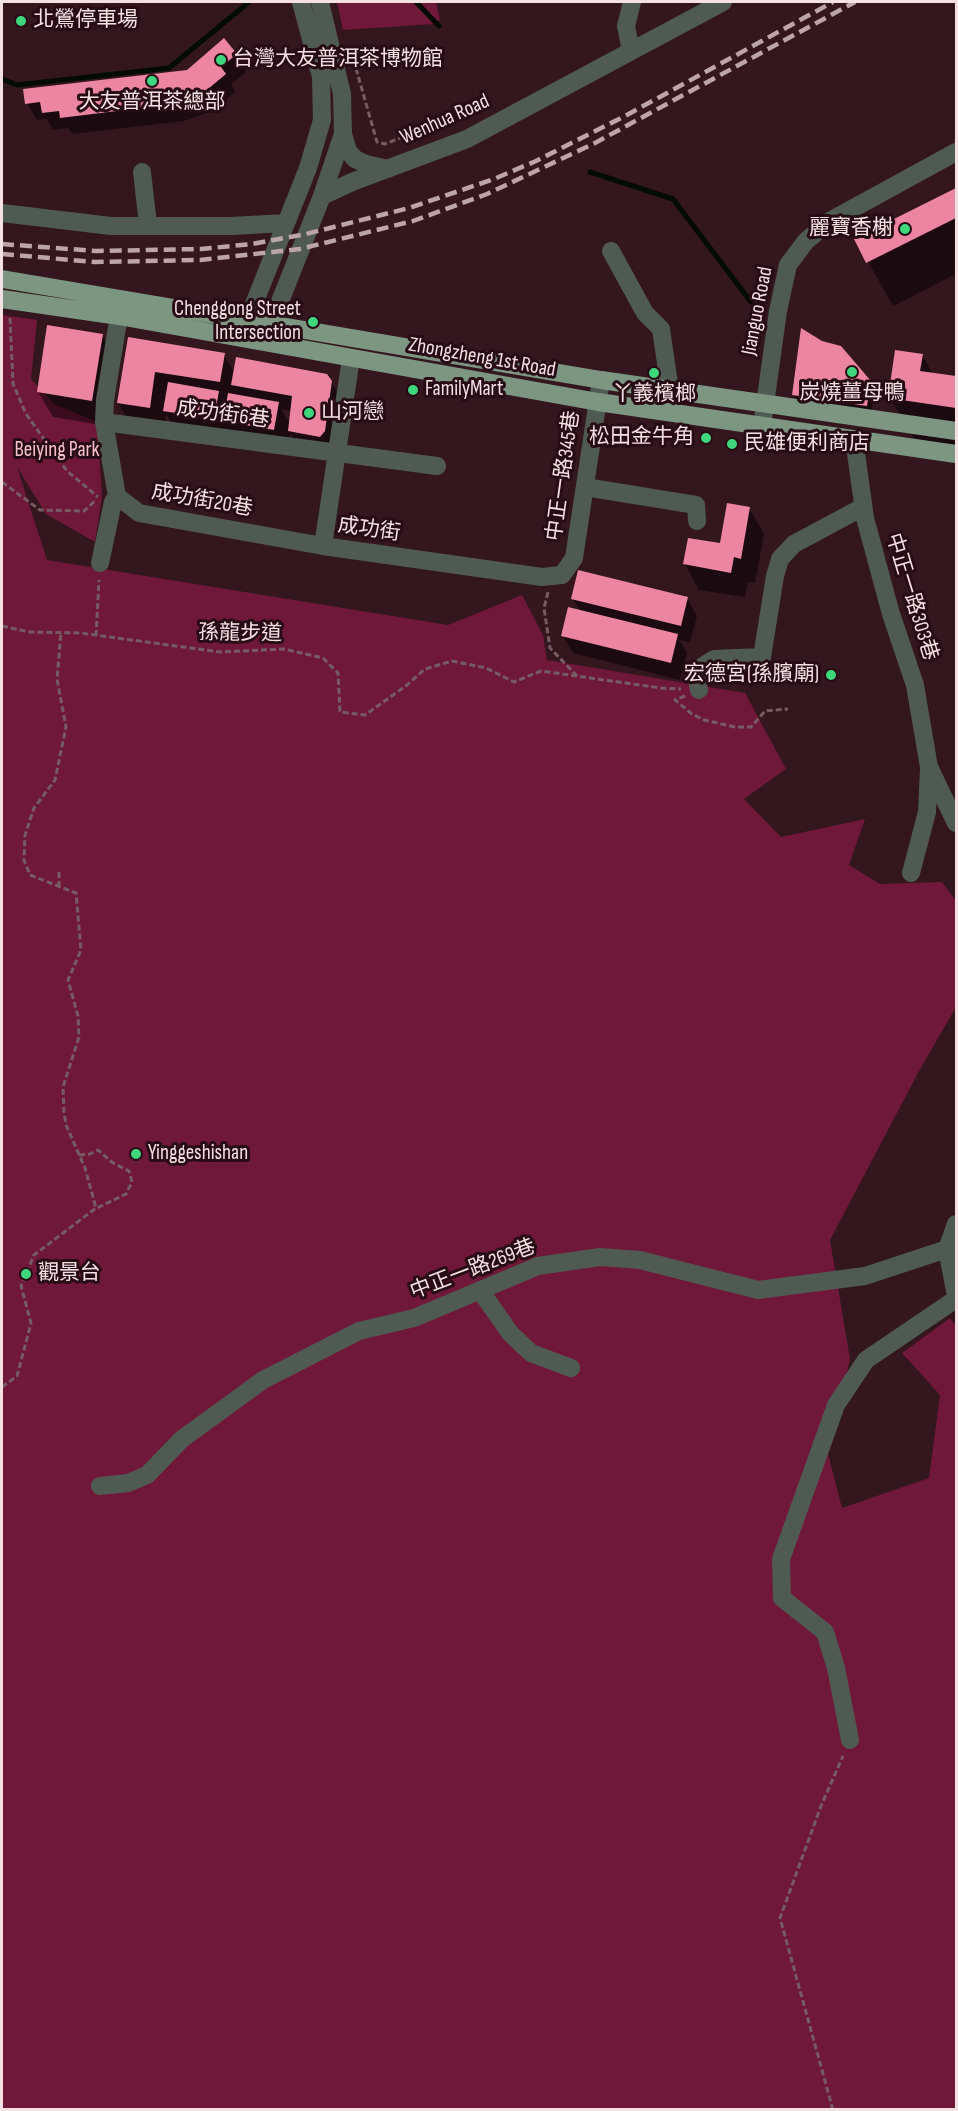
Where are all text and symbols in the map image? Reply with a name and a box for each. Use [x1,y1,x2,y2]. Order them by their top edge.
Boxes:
place label: 北鶯停車場 [33,8,138,34]
marker: 北鶯停車場 [14,14,28,28]
place label: 台灣大友普洱茶博物館 [233,47,443,73]
marker: 台灣大友普洱茶博物館 [214,53,228,67]
marker: 大友普洱茶總部 [145,74,159,88]
street label: Wenhua Road [397,89,493,151]
place label: 大友普洱茶總部 [79,90,225,116]
place label: 麗寶香榭 [809,216,893,242]
marker: 麗寶香榭 [898,222,912,236]
street label: Jianguo Road [737,265,779,357]
place label: Chenggong Street Intersection [174,297,301,347]
marker: Chenggong Street Intersection [306,315,320,329]
street label: Zhongzheng 1st Road [406,333,558,383]
marker: 炭燒薑母鴨 [845,365,859,379]
marker: 丫義檳榔 [647,366,661,380]
place label: FamilyMart [425,377,503,403]
place label: 炭燒薑母鴨 [800,381,904,407]
place label: 丫義檳榔 [612,382,696,408]
marker: FamilyMart [406,383,420,397]
street label: 成功街6巷 [175,396,271,434]
place label: 山河戀 [321,400,384,426]
marker: 山河戀 [302,406,316,420]
street label: 中正一路345巷 [542,409,586,543]
place label: 松田金牛角 [589,425,694,451]
marker: 松田金牛角 [699,431,713,445]
place label: 民雄便利商店 [744,431,870,457]
marker: 民雄便利商店 [725,437,739,451]
park label: Beiying Park [14,438,100,464]
street label: 成功街20巷 [150,480,254,522]
street label: 成功街 [336,513,402,547]
street label: 中正一路303巷 [880,530,942,664]
street label: 孫龍步道 [198,621,282,647]
place label: 宏德宮(孫臏廟) [684,662,819,688]
marker: 宏德宮(孫臏廟) [824,668,838,682]
place label: Yinggeshishan [148,1141,248,1167]
marker: Yinggeshishan [129,1147,143,1161]
street label: 中正一路269巷 [407,1235,539,1305]
place label: 觀景台 [38,1261,101,1287]
marker: 觀景台 [19,1267,33,1281]

